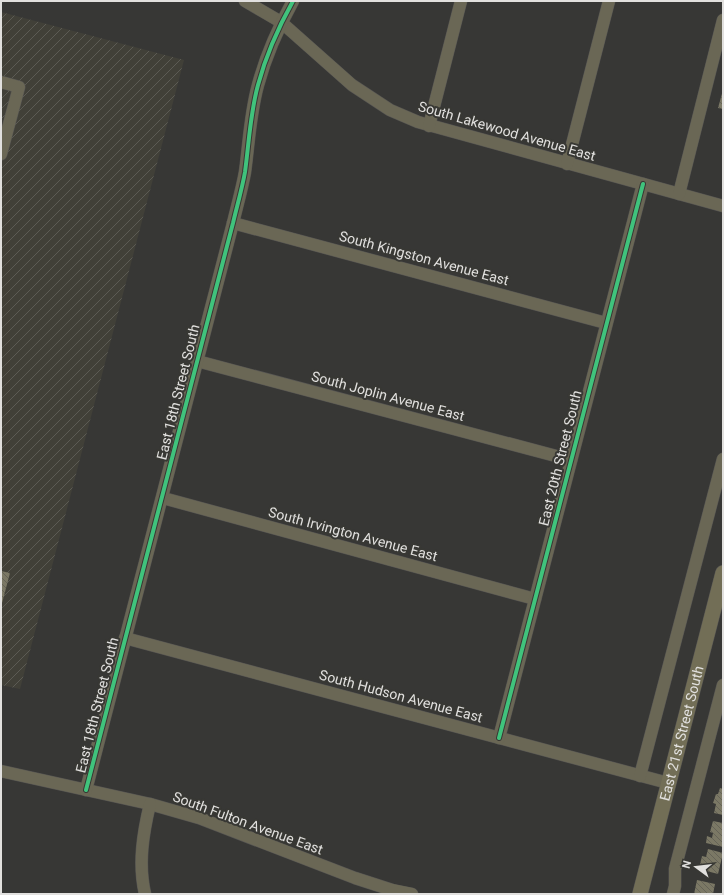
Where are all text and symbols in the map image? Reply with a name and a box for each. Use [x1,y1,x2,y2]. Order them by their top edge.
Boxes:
street label: South Lakewood Avenue East [416,98,598,164]
street label: South Kingston Avenue East [337,228,511,288]
street label: East 18th Street South [153,323,203,461]
street label: South Joplin Avenue East [310,368,467,424]
street label: East 20th Street South [535,389,585,527]
street label: South Irvington Avenue East [267,504,440,564]
street label: East 18th Street South [72,636,122,774]
street label: East 21st Street South [656,664,707,802]
street label: South Hudson Avenue East [318,666,485,726]
street label: South Fulton Avenue East [171,788,326,858]
north arrow [676,847,716,887]
text: N [680,859,694,870]

